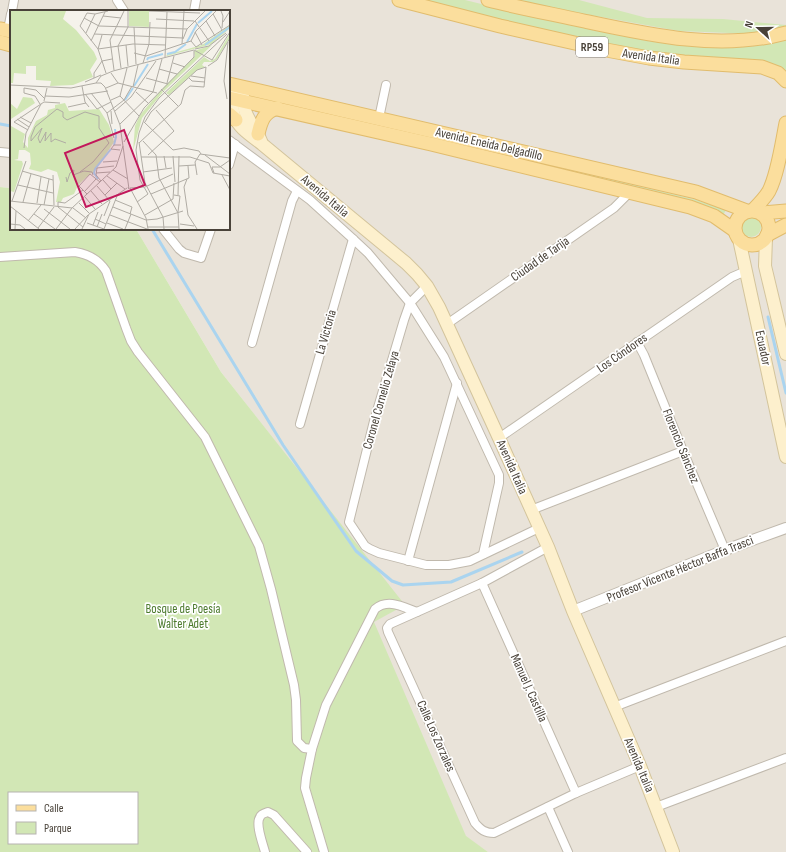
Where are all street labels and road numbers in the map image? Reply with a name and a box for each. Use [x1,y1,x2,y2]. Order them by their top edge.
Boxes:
road number: RP59 [576,37,608,57]
street label: Avenida Italia [620,45,681,69]
street label: Avenida Eneida Delgadillo [433,124,544,164]
street label: Avenida Italia [297,171,352,221]
street label: Ciudad de Tarija [508,233,572,285]
street label: La Victoria [312,308,340,356]
street label: Ecuador [751,329,775,367]
street label: Los Cóndores [594,330,651,376]
street label: Coronel Cornelio Zelaya [359,349,403,451]
street label: Florencio Sánchez [659,406,703,486]
street label: Avenida Italia [493,436,531,497]
street label: Profesor Vicente Héctor Baffa Trasci [604,532,756,606]
street label: Manuel J. Castilla [507,652,551,724]
street label: Calle Los Zorzales [413,698,459,774]
street label: Avenida Italia [620,734,658,795]

